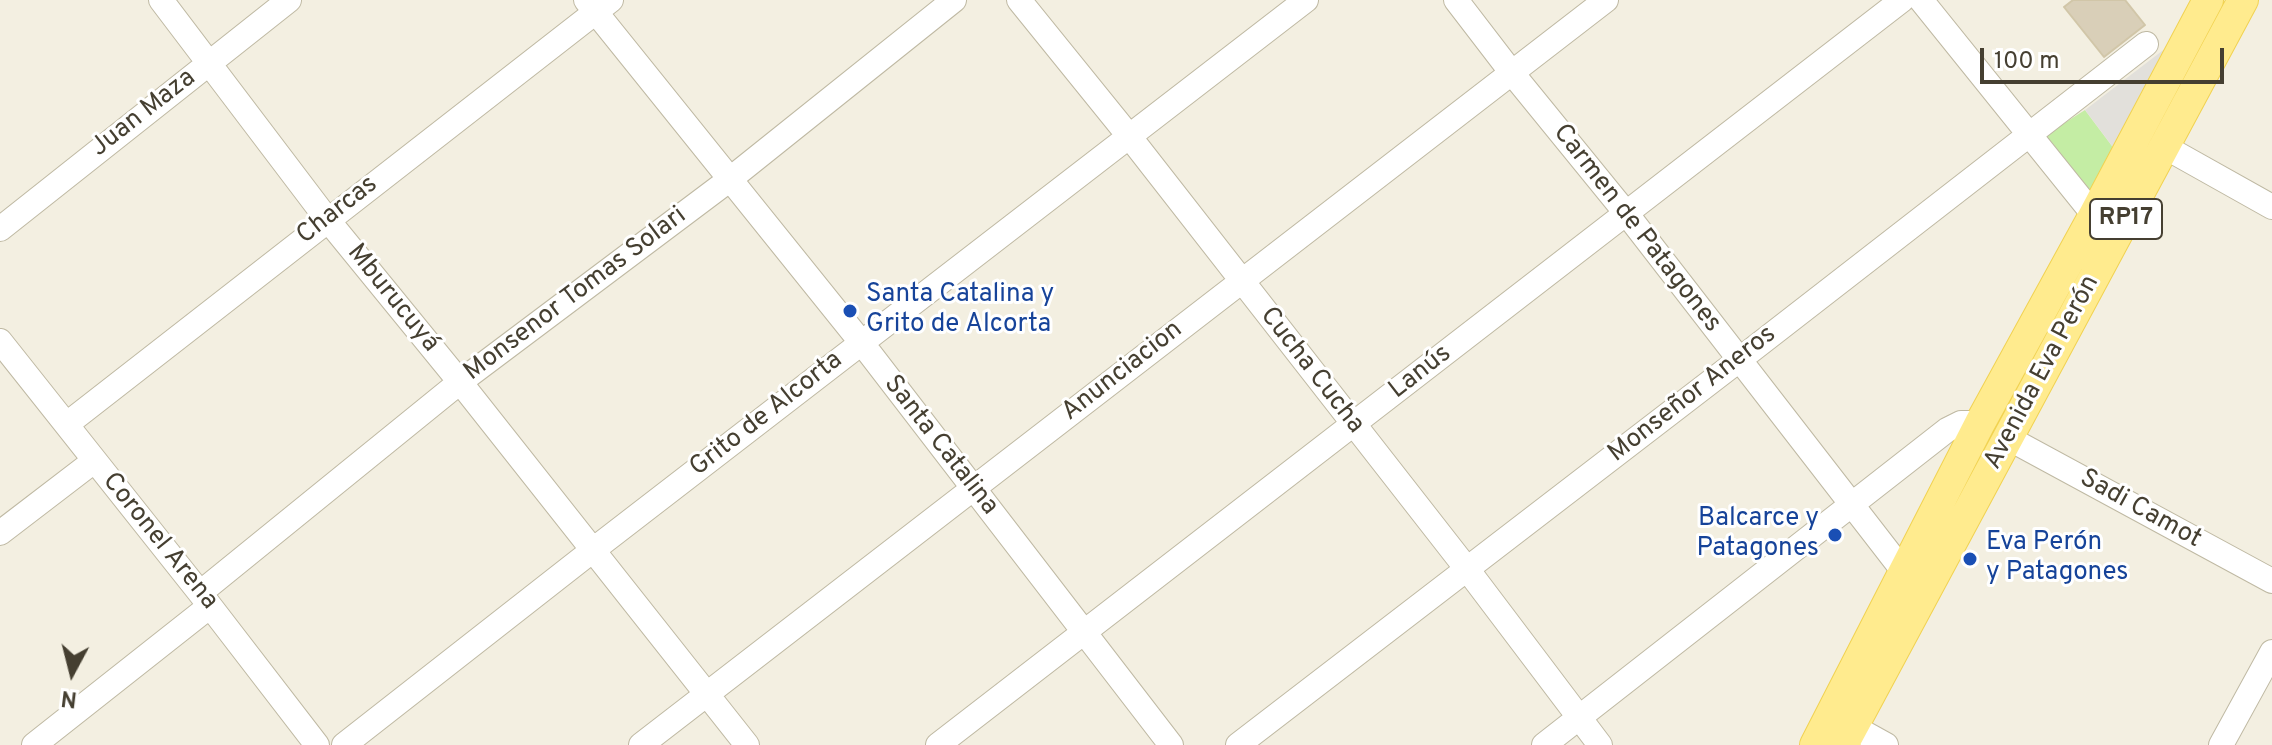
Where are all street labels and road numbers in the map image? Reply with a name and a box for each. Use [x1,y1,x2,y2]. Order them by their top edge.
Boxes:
street label: Juan Maza [85,63,203,165]
street label: Carmen de Patagones [1545,119,1727,339]
street label: Charcas [291,170,385,252]
road number: RP17 [2090,199,2162,239]
street label: Monsenor Tomas Solari [459,201,693,389]
street label: Mburucuyá [339,239,445,359]
street label: Avenida Eva Perón [1979,271,2107,475]
street label: Cucha Cucha [1252,302,1370,440]
street label: Anunciacion [1056,315,1190,429]
street label: Monseñor Aneros [1603,320,1783,470]
street label: Lanús [1384,339,1458,407]
street label: Grito de Alcorta [684,346,850,484]
street label: Santa Catalina [876,370,1004,522]
street label: Sadi Camot [2074,464,2206,556]
street label: Coronel Arena [94,467,224,617]

